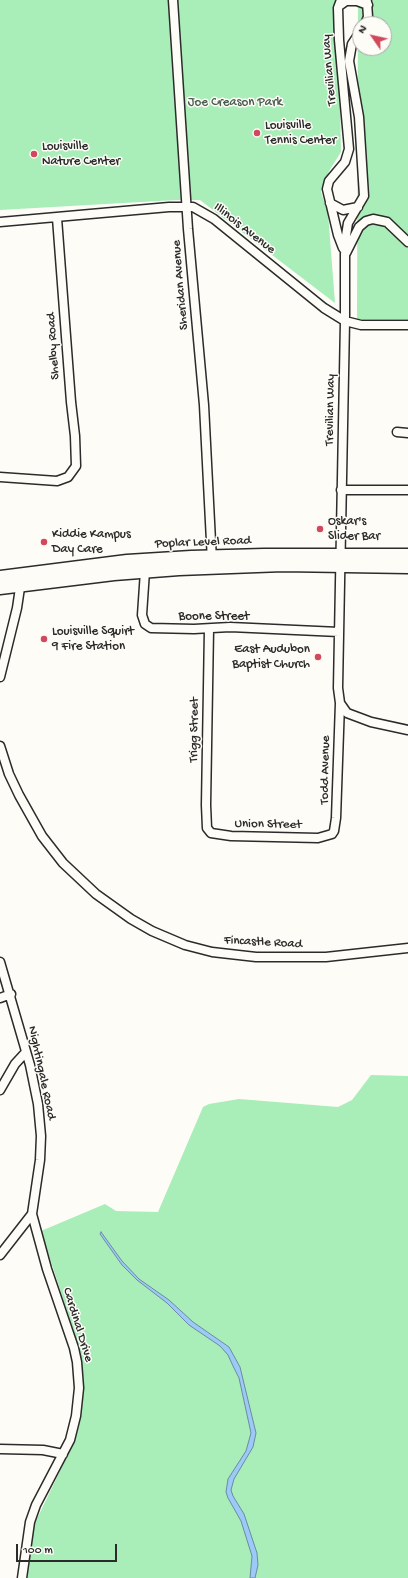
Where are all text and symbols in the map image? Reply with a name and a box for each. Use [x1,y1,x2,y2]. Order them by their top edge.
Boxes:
north arrow [352,16,392,56]
text: N [356,24,370,36]
street label: Trevilian Way [319,34,341,106]
park label: Joe Creason Park [188,95,282,111]
place label: Louisville Tennis Center [265,118,336,149]
marker: Louisville Tennis Center [252,128,262,138]
place label: Louisville Nature Center [42,139,120,170]
marker: Louisville Nature Center [29,149,39,159]
street label: Illinois Avenue [210,200,278,258]
street label: Sheridan Avenue [169,239,193,331]
street label: Shelby Road [44,312,64,380]
street label: Trevilian Way [323,374,339,446]
place label: Oskar's Slider Bar [328,514,380,545]
marker: Oskar's Slider Bar [315,524,325,534]
place label: Kiddie Kampus Day Care [52,527,131,558]
street label: Poplar Level Road [155,534,251,552]
marker: Kiddie Kampus Day Care [39,537,49,547]
street label: Boone Street [179,609,249,625]
place label: Louisville Squirt 9 Fire Station [52,624,134,655]
marker: Louisville Squirt 9 Fire Station [39,634,49,644]
place label: East Audubon Baptist Church [232,642,310,673]
marker: East Audubon Baptist Church [313,652,323,662]
street label: Trigg Street [187,697,203,763]
street label: Todd Avenue [318,735,334,805]
street label: Union Street [234,817,302,833]
street label: Fincastle Road [223,933,303,953]
street label: Nightingale Road [23,1025,59,1121]
street label: Cardinal Drive [58,1286,96,1364]
scale bar [18,1536,119,1562]
text: 100 m [23,1544,53,1558]

